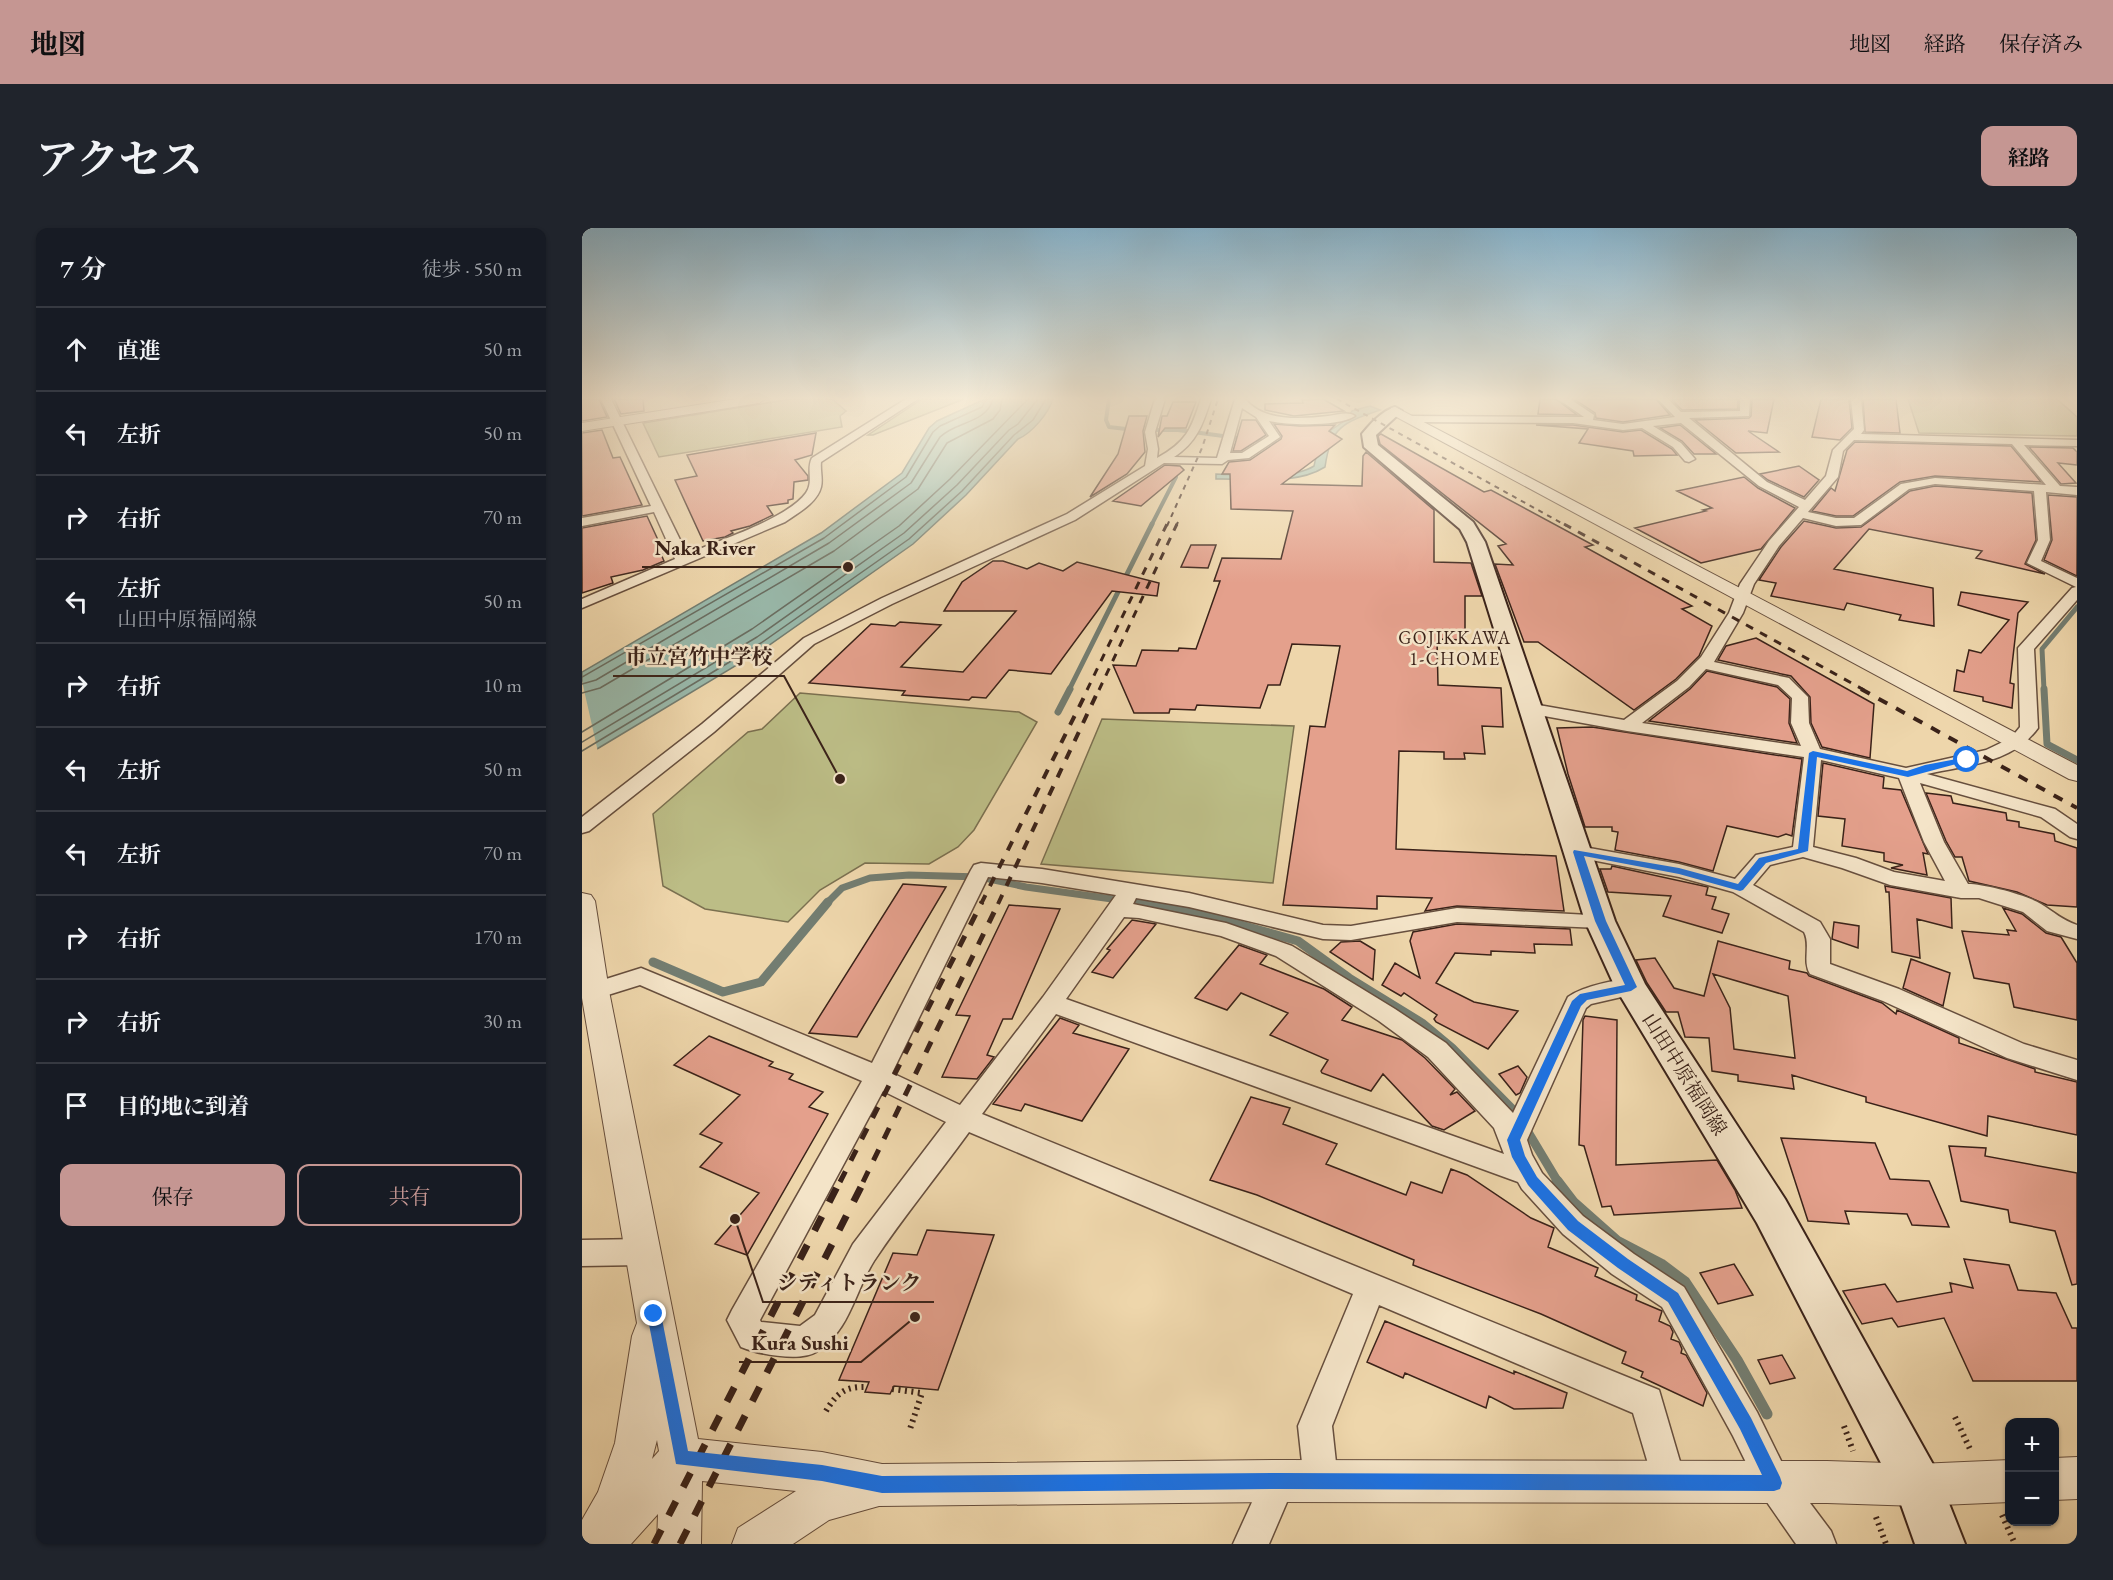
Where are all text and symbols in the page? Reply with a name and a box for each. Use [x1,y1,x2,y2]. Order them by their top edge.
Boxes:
text: 地図 [30,26,86,62]
text: 地図 [1849,30,1891,57]
text: 経路 [1924,30,1966,57]
text: 保存済み [1999,30,2083,57]
button: 経路 [1981,126,2077,186]
text: アクセス [36,132,203,187]
text: 7 分 [60,252,106,286]
text: 徒歩 · 550 m [422,256,522,282]
icon: ahead [60,333,93,366]
text: 直進 [117,336,161,365]
text: 50 m [483,336,522,362]
icon: left [60,417,93,450]
text: 左折 [117,420,161,449]
text: 50 m [483,420,522,446]
icon: right [60,501,93,534]
text: 右折 [117,504,161,533]
text: 70 m [483,504,522,530]
callout: Naka River [642,528,767,567]
text: Naka River [655,534,756,561]
text: 左折 [117,574,161,603]
icon: left [60,585,93,618]
text: 50 m [483,588,522,614]
text: 山田中原福岡線 [117,606,257,632]
district label: GOJIKKAWA 1-CHOME [1398,626,1512,670]
callout: 市立宮竹中学校 [613,637,784,676]
text: 市立宮竹中学校 [626,643,773,670]
icon: right [60,669,93,702]
text: 右折 [117,672,161,701]
text: 10 m [483,672,522,698]
route start [1953,746,1979,772]
icon: left [60,753,93,786]
text: 左折 [117,756,161,785]
text: 50 m [483,756,522,782]
icon: left [60,837,93,870]
text: 左折 [117,840,161,869]
text: 70 m [483,840,522,866]
icon: right [60,921,93,954]
text: 右折 [117,924,161,953]
text: 170 m [474,924,522,950]
icon: right [60,1005,93,1038]
text: 右折 [117,1008,161,1037]
text: 30 m [483,1008,522,1034]
street label: 山田中原福岡線 [1637,1008,1733,1140]
icon: arrive [60,1089,93,1122]
text: 目的地に到着 [117,1092,249,1121]
button: 保存 [60,1164,285,1226]
button: 共有 [297,1164,522,1226]
callout: シティトランク [763,1263,934,1302]
text: シティトランク [777,1269,921,1296]
route end [640,1300,666,1326]
callout: Kura Sushi [739,1323,861,1362]
text: Kura Sushi [751,1329,849,1356]
map controls [2005,1418,2059,1526]
button: + [2005,1418,2059,1472]
button: − [2005,1472,2059,1526]

